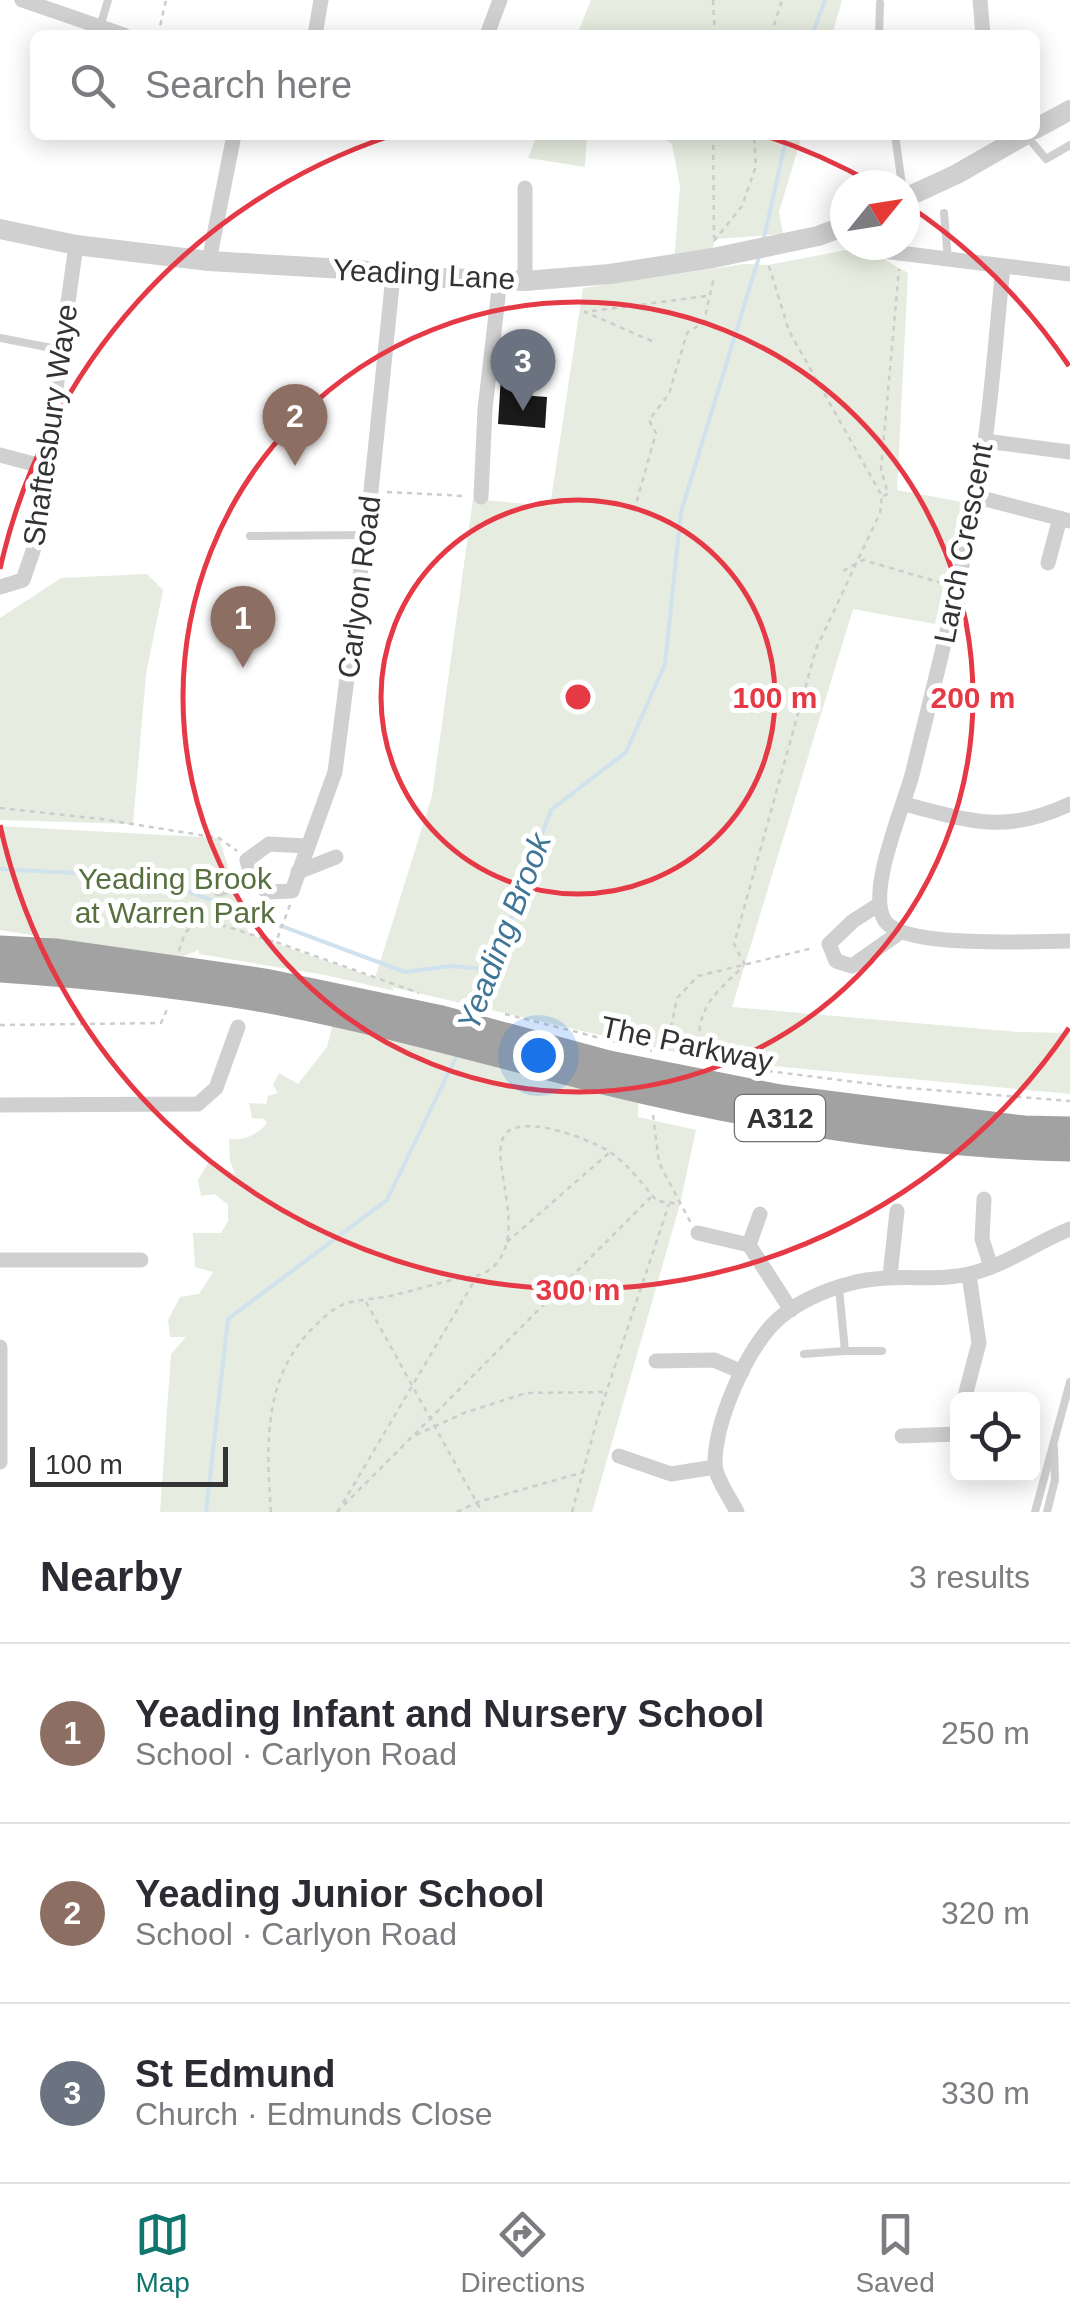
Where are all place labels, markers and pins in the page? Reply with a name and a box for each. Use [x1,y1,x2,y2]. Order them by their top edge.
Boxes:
pin: 3 [490,328,556,411]
pin: 2 [262,384,328,466]
pin: 1 [210,586,276,668]
centre of rings [560,679,596,715]

